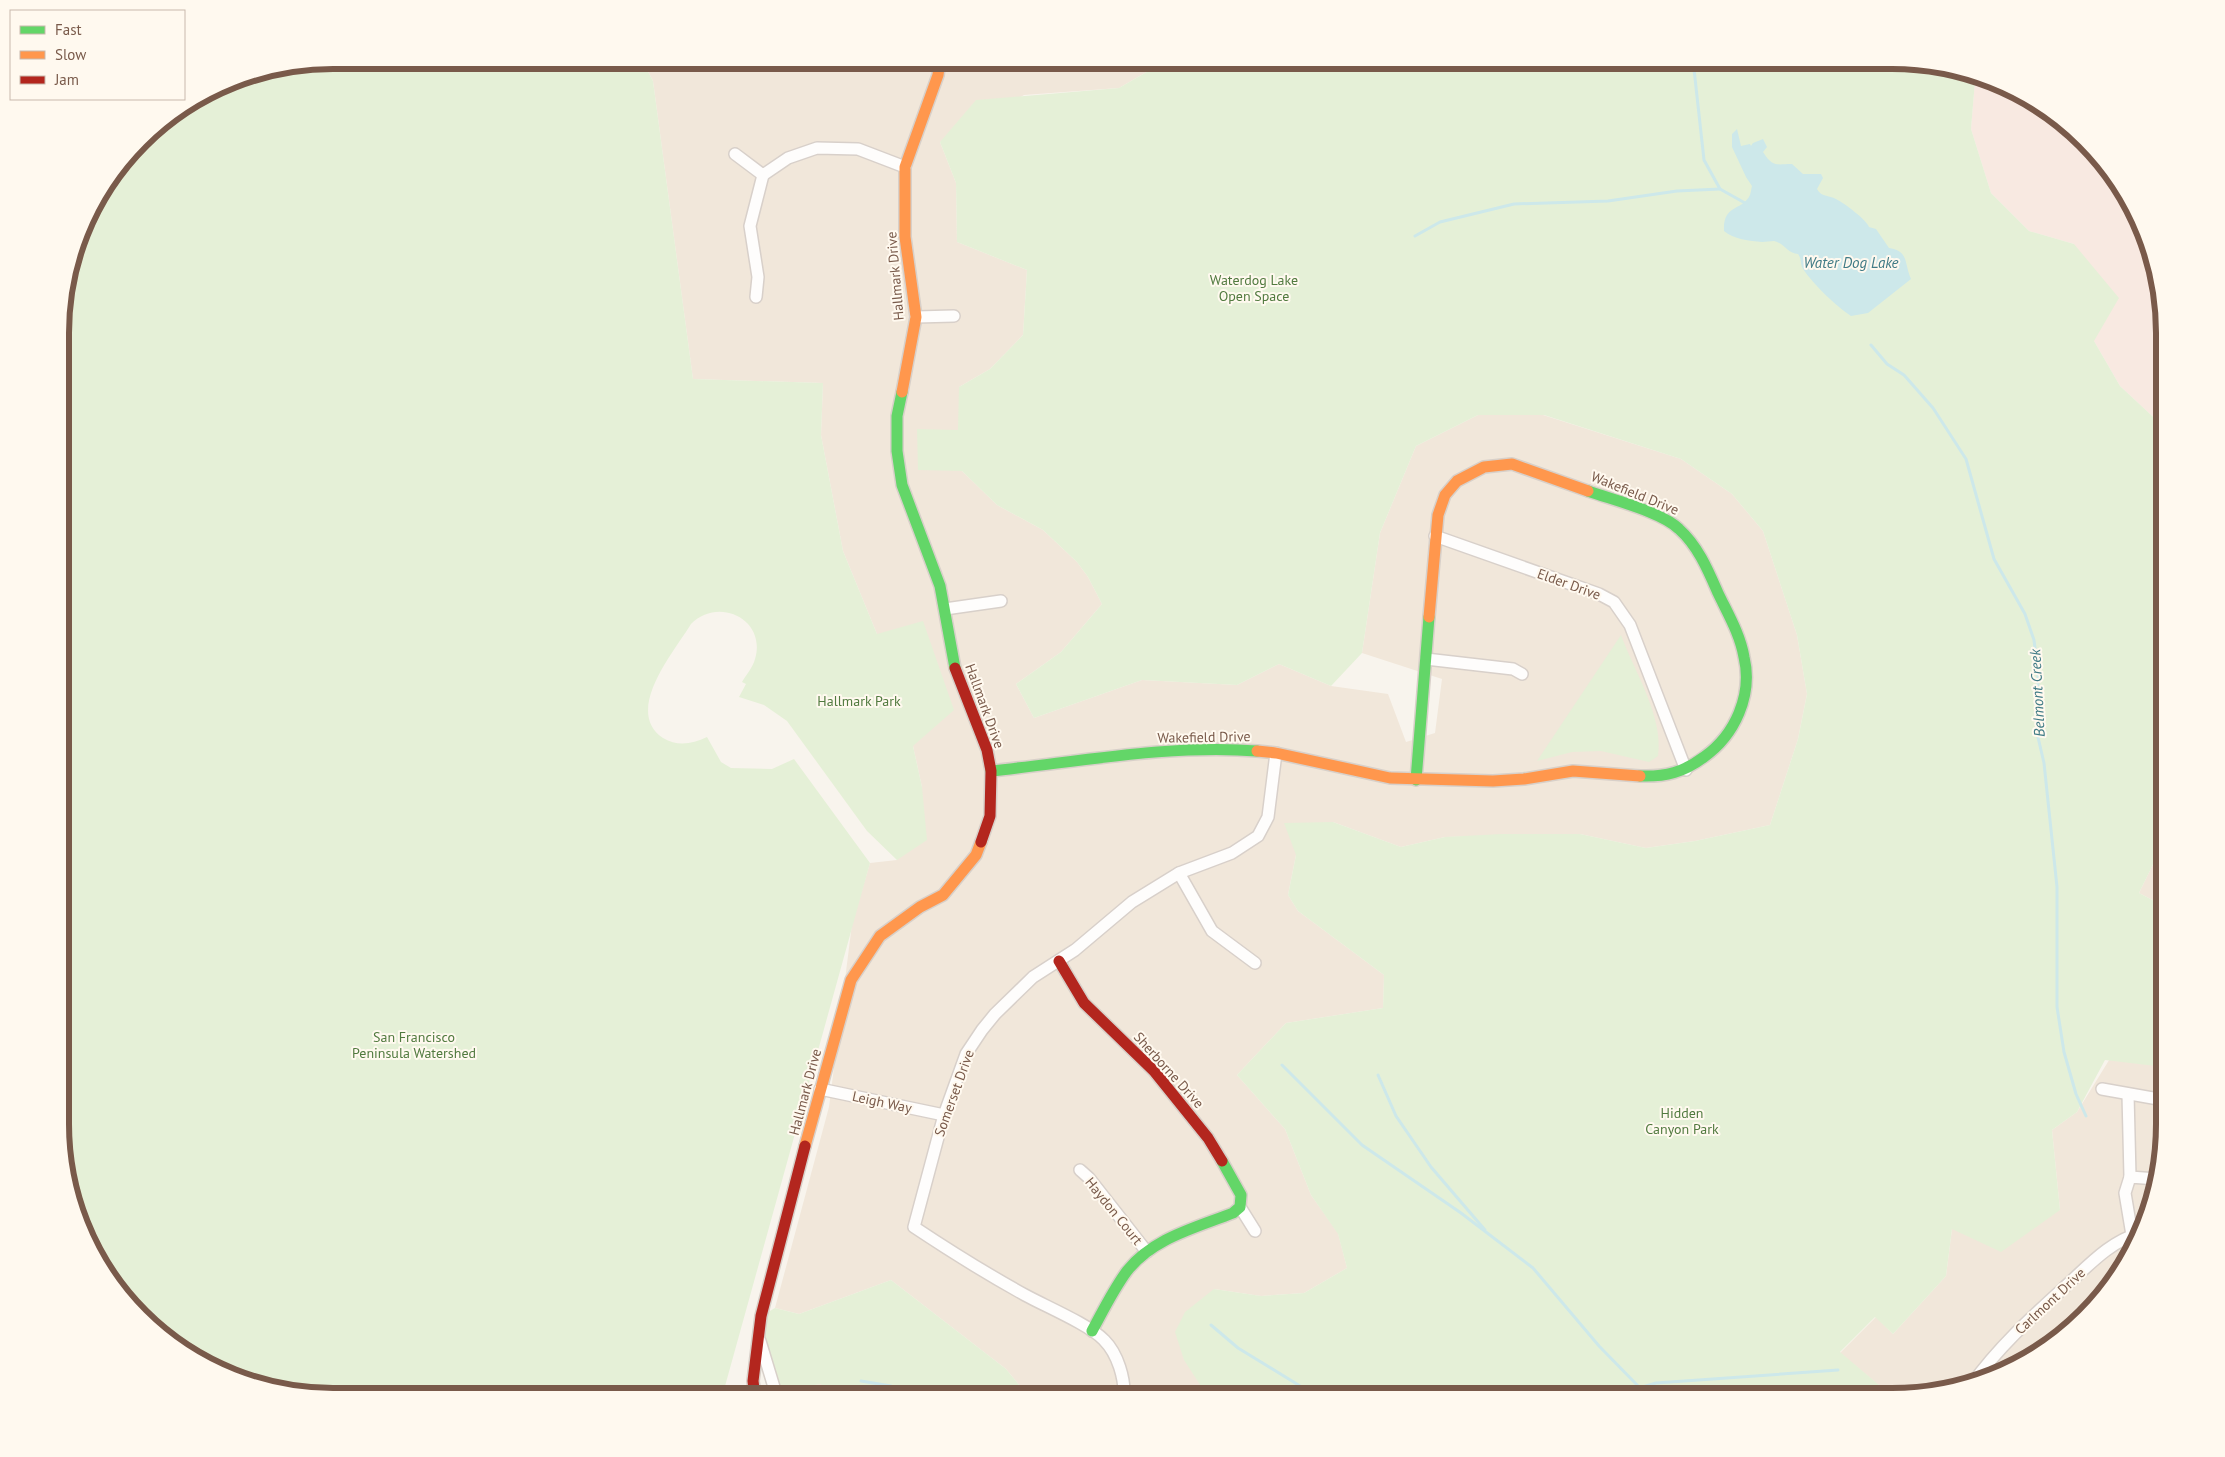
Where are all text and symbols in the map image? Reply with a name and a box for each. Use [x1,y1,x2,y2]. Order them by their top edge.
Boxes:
legend [10,10,185,100]
text: Fast [55,20,82,39]
text: Slow [55,45,86,64]
text: Jam [54,70,79,89]
street label: Hallmark Drive [882,231,908,321]
water label: Water Dog Lake [1803,253,1899,272]
park label: Waterdog Lake Open Space [1210,271,1298,305]
street label: Wakefield Drive [1589,467,1681,519]
street label: Elder Drive [1535,564,1603,604]
water label: Belmont Creek [2025,647,2049,737]
street label: Hallmark Drive [961,661,1009,751]
park label: Hallmark Park [817,692,901,710]
street label: Wakefield Drive [1157,727,1251,747]
park label: San Francisco Peninsula Watershed [352,1028,476,1062]
street label: Sherborne Drive [1130,1028,1208,1112]
street label: Hallmark Drive [785,1047,825,1137]
street label: Somerset Drive [930,1047,978,1139]
street label: Leigh Way [851,1087,914,1117]
park label: Hidden Canyon Park [1645,1104,1719,1138]
street label: Haydon Court [1081,1174,1147,1249]
street label: Carlmont Drive [2011,1264,2089,1338]

